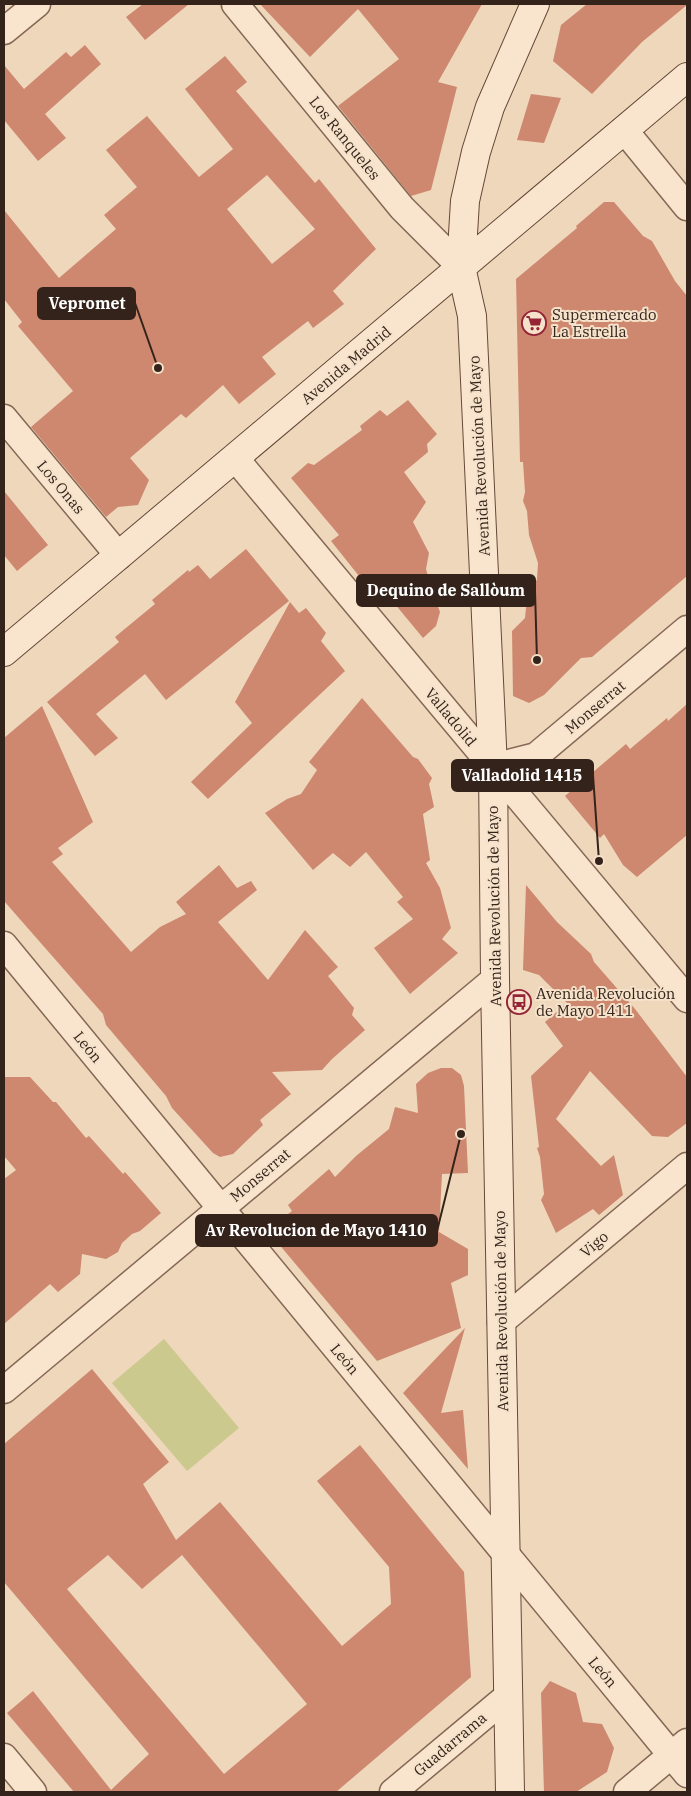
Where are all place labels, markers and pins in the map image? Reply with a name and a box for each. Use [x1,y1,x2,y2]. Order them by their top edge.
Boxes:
callout: Vepromet [38,288,135,319]
place label: Supermercado La Estrella [552,305,657,341]
supermarket icon: Supermercado La Estrella [521,310,547,336]
callout: Dequino de Sallòum [357,575,535,606]
callout: Valladolid 1415 [452,760,593,791]
place label: Avenida Revolución de Mayo 1411 [536,984,676,1020]
bus stop icon: Avenida Revolución de Mayo 1411 [506,989,532,1015]
callout: Av Revolucion de Mayo 1410 [196,1215,437,1246]

